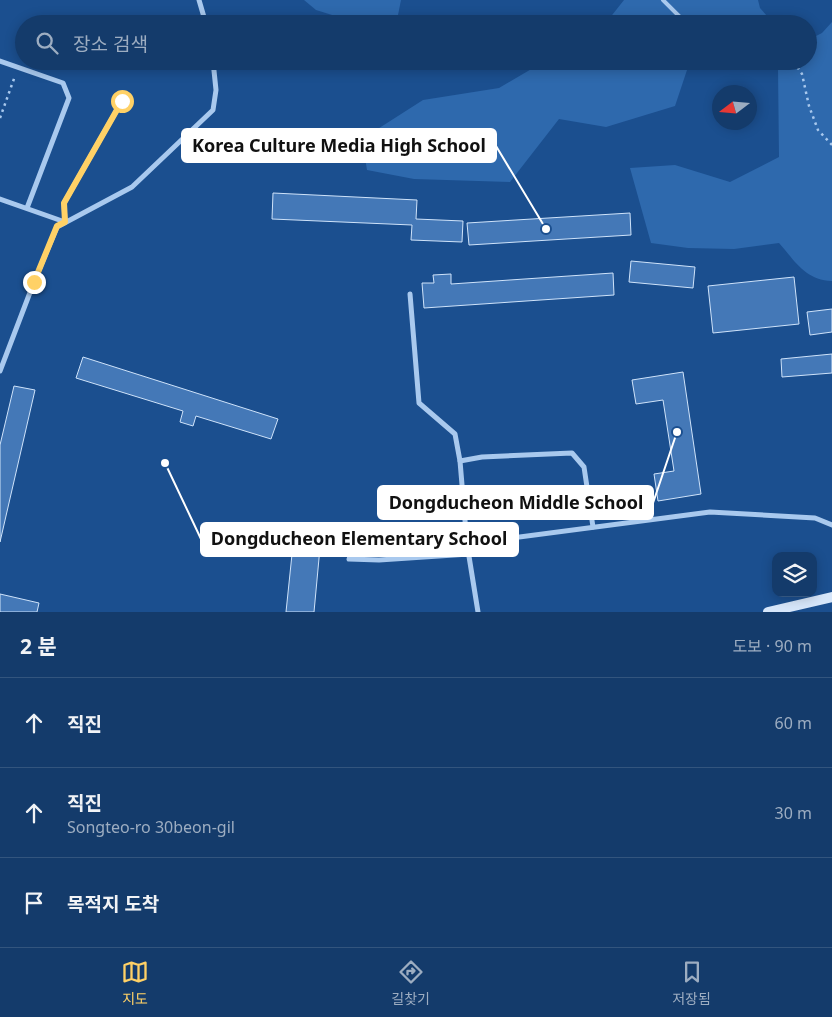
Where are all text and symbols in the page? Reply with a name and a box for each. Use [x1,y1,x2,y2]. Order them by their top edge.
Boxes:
search box [15,15,817,70]
icon: search [33,29,61,57]
text: 장소 검색 [73,31,148,57]
north arrow [712,85,757,130]
route start [111,90,134,113]
callout: Korea Culture Media High School [182,129,496,162]
text: Korea Culture Media High School [192,133,486,157]
route end [23,271,46,294]
callout: Dongducheon Middle School [378,486,653,519]
text: Dongducheon Middle School [389,490,643,514]
callout: Dongducheon Elementary School [201,523,518,556]
text: Dongducheon Elementary School [211,526,507,550]
map controls [772,552,817,597]
button: layers [772,552,817,597]
text: 2 분 [20,632,57,660]
text: 도보 · 90 m [733,635,812,657]
icon: ahead [20,709,48,737]
text: 직진 [67,711,102,737]
text: 60 m [775,712,812,734]
text: 직진 [67,790,102,816]
icon: ahead [20,799,48,827]
text: 30 m [775,802,812,824]
text: Songteo-ro 30beon-gil [67,816,235,838]
icon: arrive [20,889,48,917]
text: 목적지 도착 [67,891,159,917]
tab: 지도 [121,958,149,1008]
tab: 길찾기 [391,958,430,1008]
tab: 저장됨 [672,958,711,1008]

